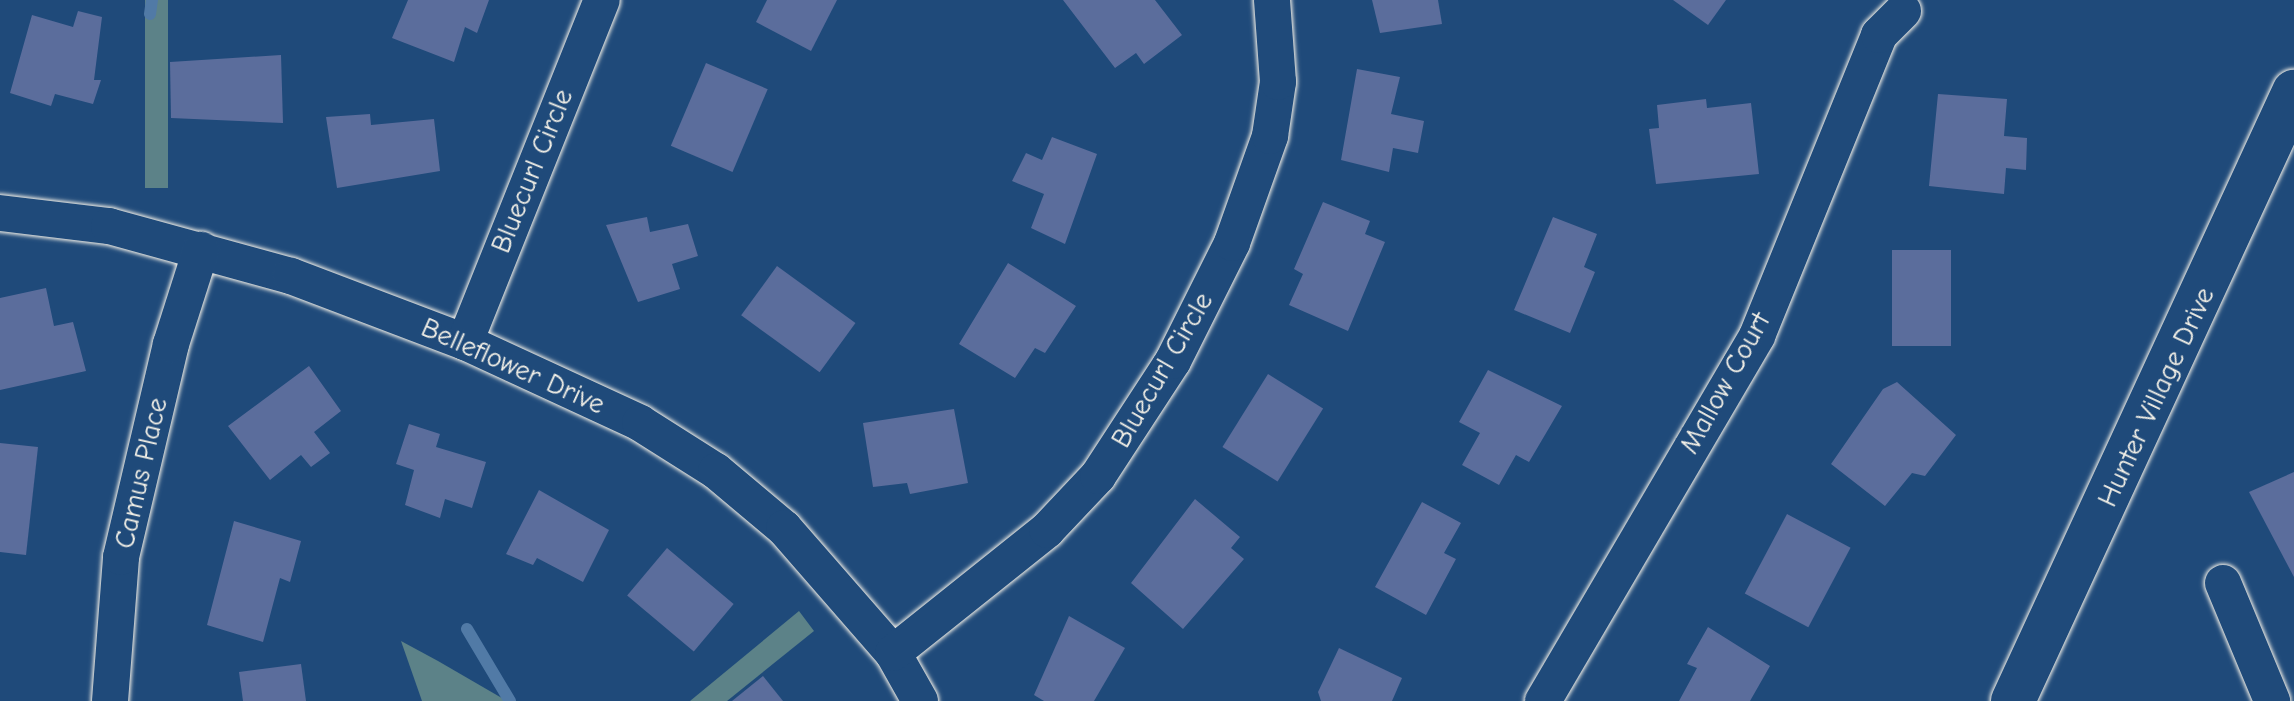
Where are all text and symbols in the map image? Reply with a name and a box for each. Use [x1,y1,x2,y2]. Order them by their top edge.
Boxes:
street label: Bluecurl Circle [484,84,580,258]
street label: Hunter Village Drive [2090,282,2222,512]
street label: Bluecurl Circle [1104,286,1220,454]
street label: Mallow Court [1672,307,1778,459]
street label: Belleflower Drive [416,311,610,421]
street label: Camus Place [107,394,175,552]

